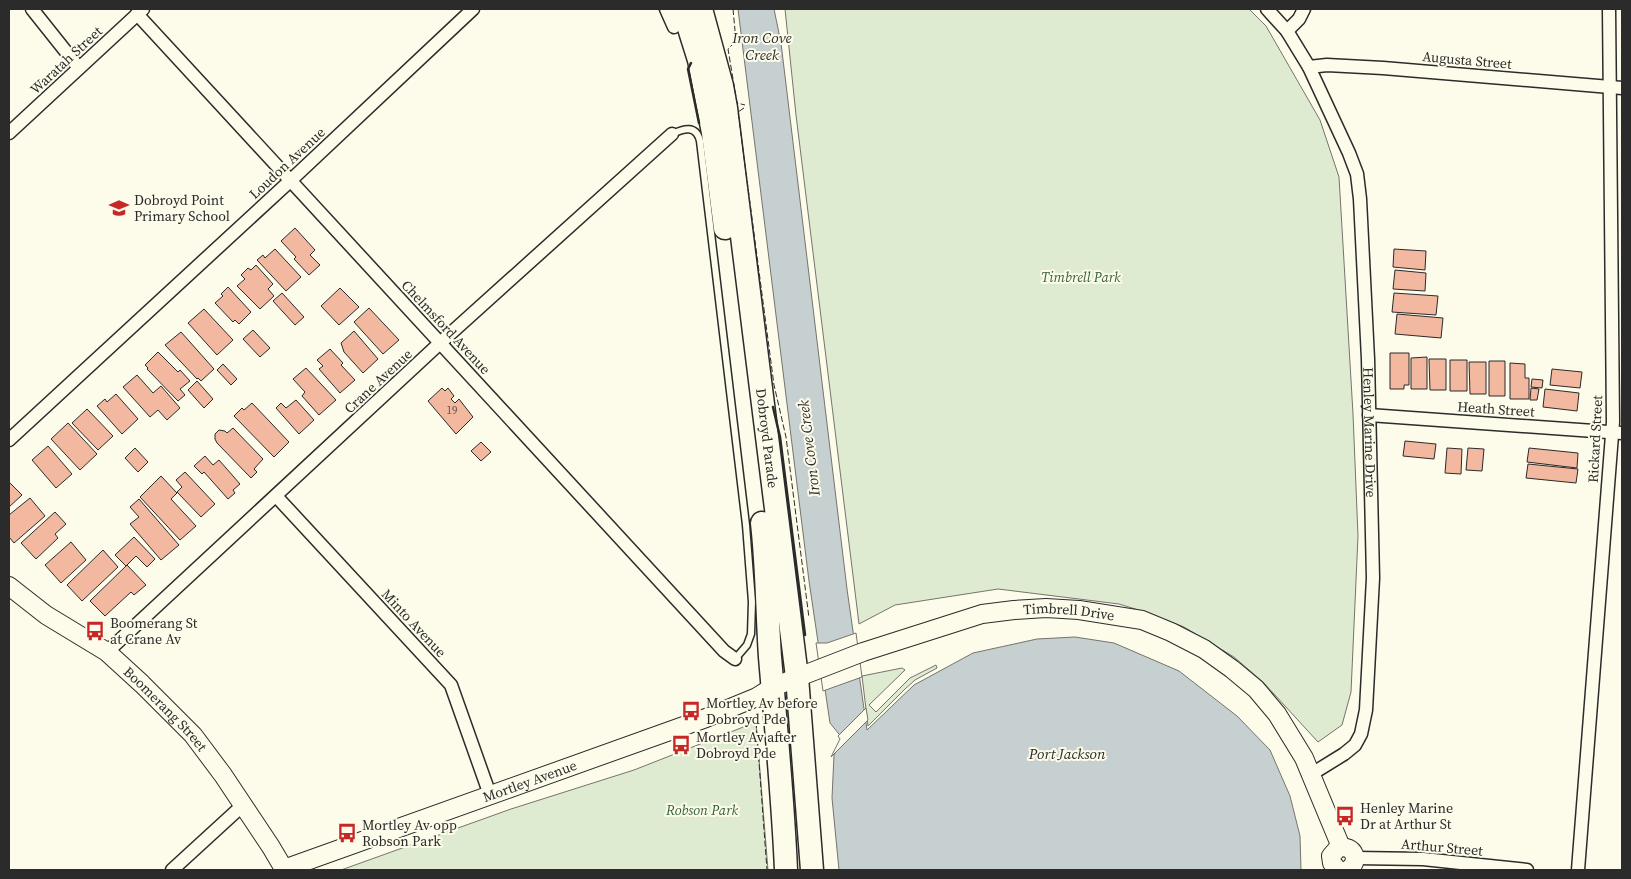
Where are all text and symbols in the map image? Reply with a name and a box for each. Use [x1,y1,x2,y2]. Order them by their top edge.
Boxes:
street label: Waratah Street [26,21,107,99]
water label: Iron Cove Creek [731,27,792,65]
street label: Augusta Street [1421,46,1513,74]
street label: Loudon Avenue [245,123,329,203]
place label: Dobroyd Point Primary School [134,190,230,226]
school or university icon: Dobroyd Point Primary School [108,197,130,219]
park label: Timbrell Park [1041,267,1121,287]
street label: Chelmsford Avenue [397,275,495,379]
street label: Crane Avenue [340,344,416,418]
street label: Henley Marine Drive [1358,367,1381,498]
street label: Dobroyd Parade [751,387,783,489]
street label: Rickard Street [1583,394,1607,483]
street label: Heath Street [1457,396,1536,422]
water label: Iron Cove Creek [792,398,825,498]
house number: 19 [447,403,458,418]
street label: Minto Avenue [377,584,451,662]
street label: Timbrell Drive [1023,598,1116,625]
place label: Boomerang St at Crane Av [110,613,198,649]
bus stop icon: Boomerang St at Crane Av [84,620,106,642]
street label: Boomerang Street [119,662,212,756]
place label: Mortley Av before Dobroyd Pde [706,693,818,729]
bus stop icon: Mortley Av before Dobroyd Pde [680,700,702,722]
place label: Mortley Av after Dobroyd Pde [696,727,796,763]
bus stop icon: Mortley Av after Dobroyd Pde [670,734,692,756]
water label: Port Jackson [1028,743,1106,764]
street label: Mortley Avenue [480,755,579,807]
place label: Henley Marine Dr at Arthur St [1360,798,1453,834]
park label: Robson Park [665,800,738,820]
bus stop icon: Henley Marine Dr at Arthur St [1334,805,1356,827]
place label: Mortley Av opp Robson Park [362,815,457,851]
bus stop icon: Mortley Av opp Robson Park [336,822,358,844]
street label: Arthur Street [1400,833,1484,861]

